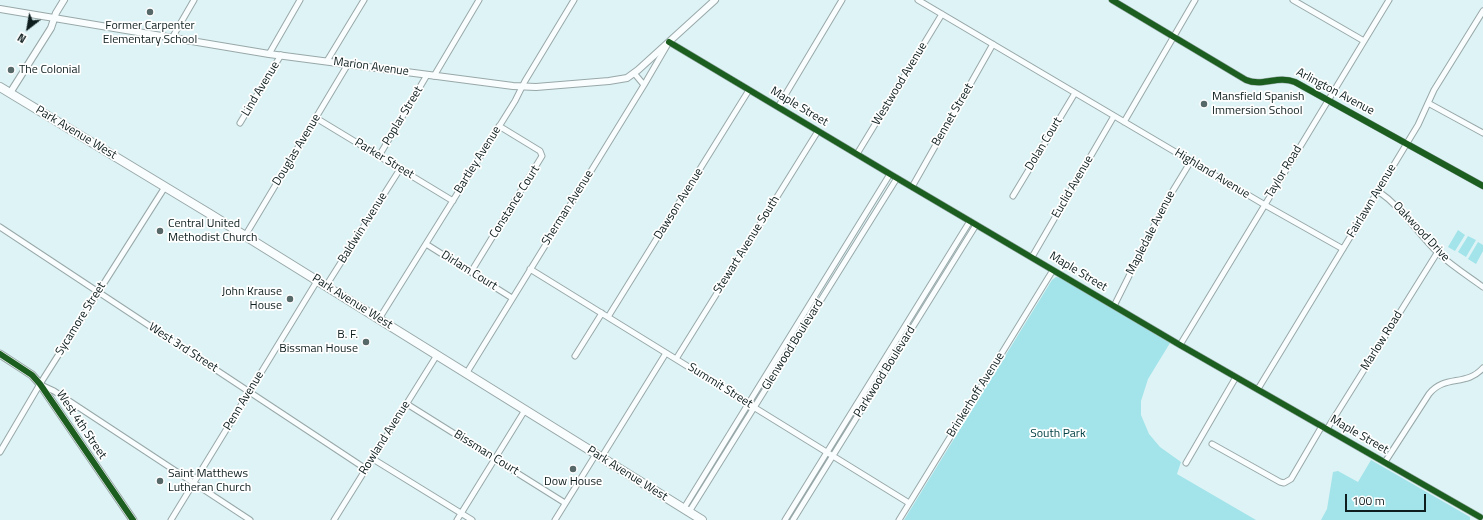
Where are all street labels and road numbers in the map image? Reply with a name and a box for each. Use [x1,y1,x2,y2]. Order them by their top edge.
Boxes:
street label: Westwood Avenue [869,40,931,128]
street label: Marion Avenue [332,55,410,79]
street label: Lind Avenue [239,59,283,119]
street label: Arlington Avenue [1293,65,1377,119]
street label: Bennet Street [929,81,977,149]
street label: Poplar Street [380,84,426,148]
street label: Maple Street [768,84,830,130]
street label: Park Avenue West [33,103,119,163]
street label: Douglas Avenue [270,112,324,188]
street label: Dolan Court [1023,115,1065,173]
street label: Bartley Avenue [452,124,504,196]
street label: Parker Street [352,136,416,182]
street label: Taylor Road [1263,143,1305,201]
street label: Highland Avenue [1172,146,1252,202]
street label: Euclid Avenue [1049,153,1097,221]
street label: Fairlawn Avenue [1344,162,1400,240]
street label: Constance Court [487,163,543,241]
street label: Dawson Avenue [651,166,707,242]
street label: Sherman Avenue [539,168,597,248]
street label: Mapledale Avenue [1124,188,1178,278]
street label: Baldwin Avenue [335,190,391,266]
street label: Stewart Avenue South [711,193,783,297]
street label: Oakwood Drive [1390,199,1452,265]
street label: Dirlam Court [438,248,500,294]
street label: Maple Street [1047,249,1109,295]
street label: Park Avenue West [309,272,395,332]
street label: Sycamore Street [53,280,109,358]
street label: Glenwood Boulevard [759,297,827,393]
street label: Marlow Road [1358,309,1406,373]
street label: West 3rd Street [146,320,220,376]
street label: Parkwood Boulevard [851,324,919,420]
street label: Brinkerhoff Avenue [944,350,1008,440]
street label: Summit Street [685,360,755,412]
street label: Penn Avenue [221,369,267,433]
street label: West 4th Street [53,388,109,462]
street label: Rowland Avenue [357,398,413,478]
street label: Maple Street [1327,413,1391,457]
street label: Bissman Court [451,427,521,479]
street label: Park Avenue West [584,444,670,504]

